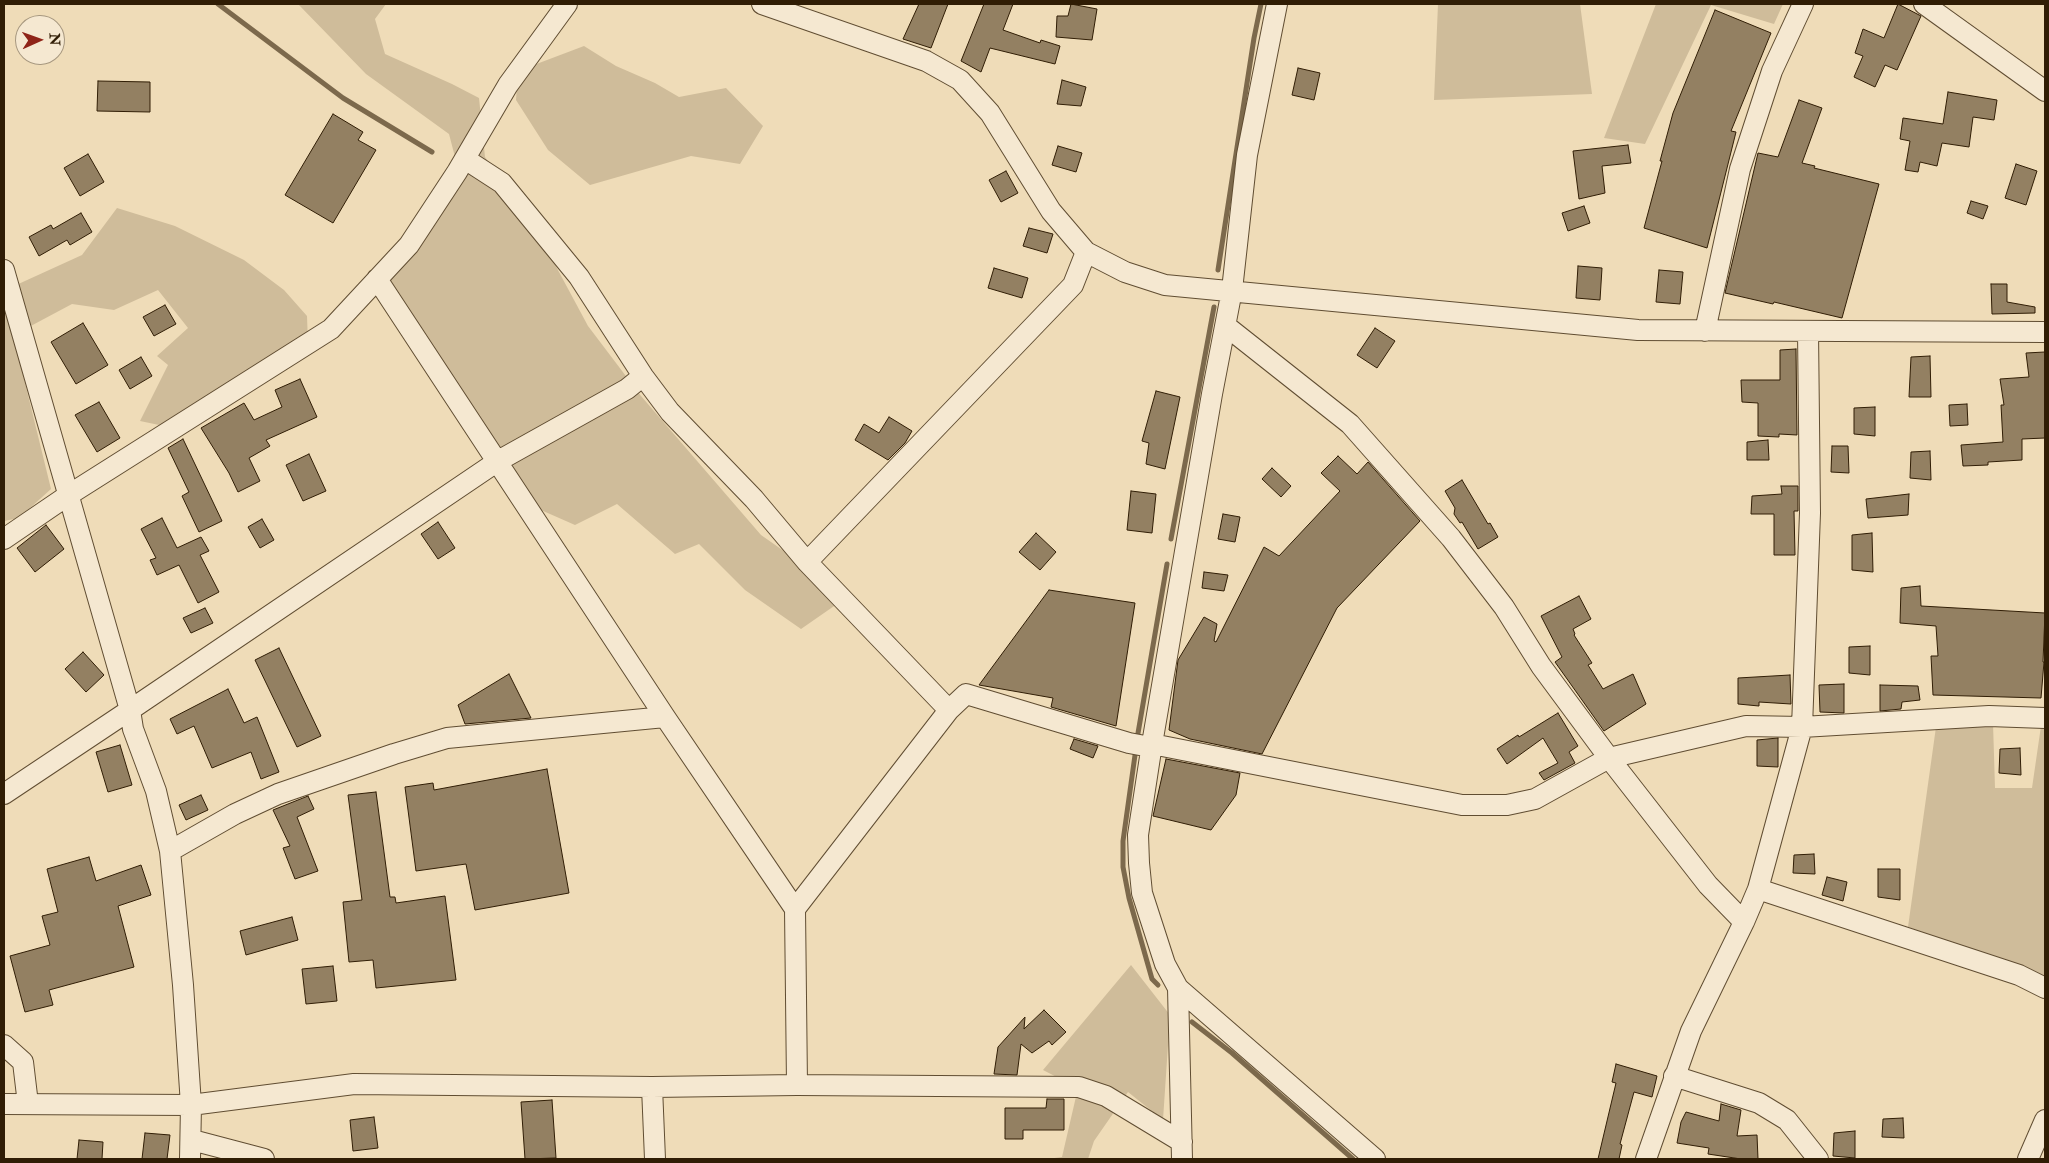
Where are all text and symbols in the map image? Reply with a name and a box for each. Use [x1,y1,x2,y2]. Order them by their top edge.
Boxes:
north arrow [15,15,65,65]
text: N [46,33,63,46]

